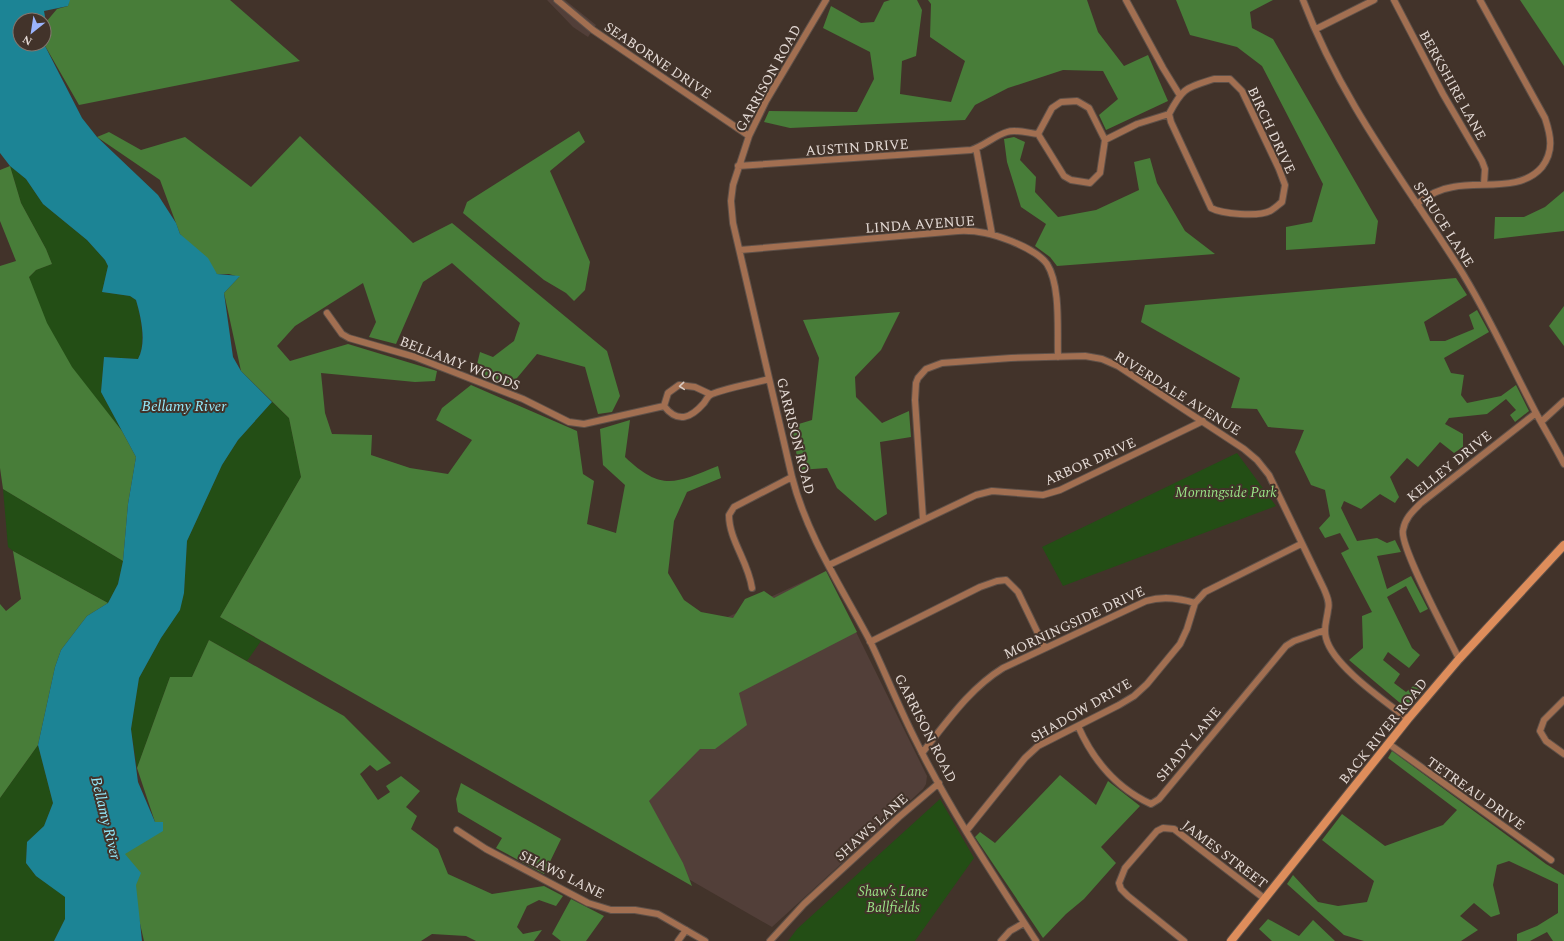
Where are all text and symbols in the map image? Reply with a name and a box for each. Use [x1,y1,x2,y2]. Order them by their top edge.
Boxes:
north arrow [12,12,52,52]
street label: SEABORNE DRIVE [600,17,716,104]
street label: GARRISON ROAD [730,21,807,136]
street label: BERKSHIRE LANE [1414,26,1492,144]
text: N [19,31,35,50]
street label: BIRCH DRIVE [1242,83,1301,177]
street label: AUSTIN DRIVE [805,133,909,162]
street label: SPRUCE LANE [1408,177,1479,271]
street label: LINDA AVENUE [864,210,976,239]
street label: BELLAMY WOODS [397,331,523,396]
street label: RIVERDALE AVENUE [1110,346,1245,441]
street label: GARRISON ROAD [771,375,820,497]
one-way arrow [679,382,685,391]
water label: Bellamy River [142,395,227,418]
street label: KELLEY DRIVE [1402,425,1496,507]
street label: ARBOR DRIVE [1041,432,1139,491]
park label: Morningside Park [1175,482,1277,503]
street label: MORNINGSIDE DRIVE [1000,580,1148,664]
street label: GARRISON ROAD [889,670,962,786]
street label: SHADOW DRIVE [1027,673,1136,748]
street label: BACK RIVER ROAD [1334,674,1433,789]
street label: SHADY LANE [1151,702,1226,786]
street label: TETREAU DRIVE [1422,751,1529,835]
water label: Bellamy River [84,774,127,863]
street label: SHAWS LANE [830,789,913,866]
street label: JAMES STREET [1177,815,1272,894]
street label: SHAWS LANE [516,845,608,904]
park label: Shaw’s Lane Ballfields [858,881,928,918]

